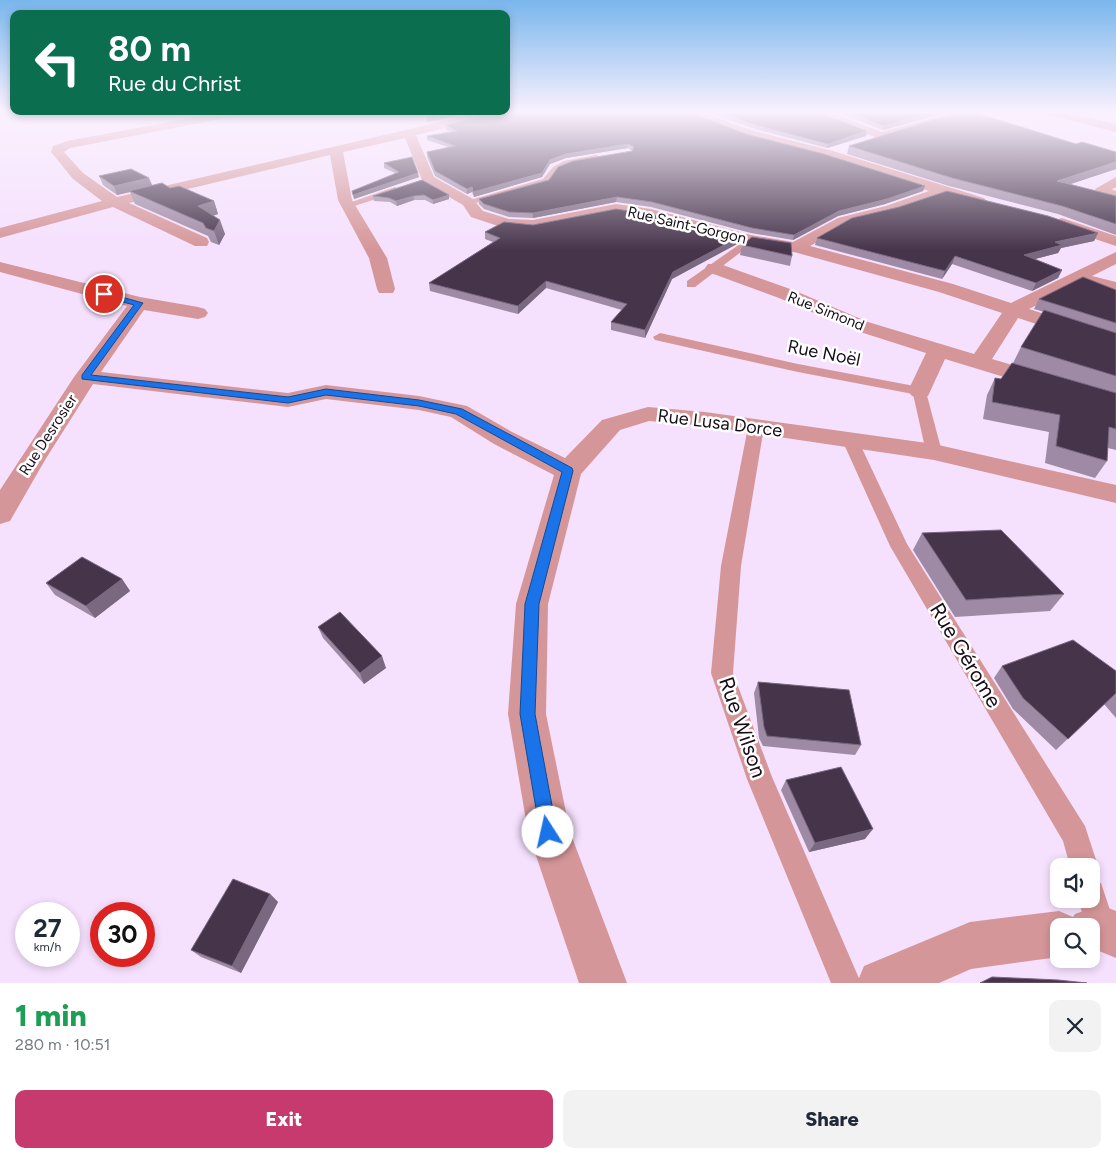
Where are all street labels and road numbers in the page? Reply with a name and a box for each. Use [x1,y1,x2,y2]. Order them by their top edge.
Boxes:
street label: Rue Saint-Gorgon [626,203,748,247]
street label: Rue Simond [785,287,867,335]
street label: Rue Noël [786,335,862,371]
street label: Rue Desrosier [15,391,81,479]
street label: Rue Lusa Dorce [656,404,784,442]
street label: Rue Gérome [925,598,1007,712]
street label: Rue Wilson [714,673,772,781]

